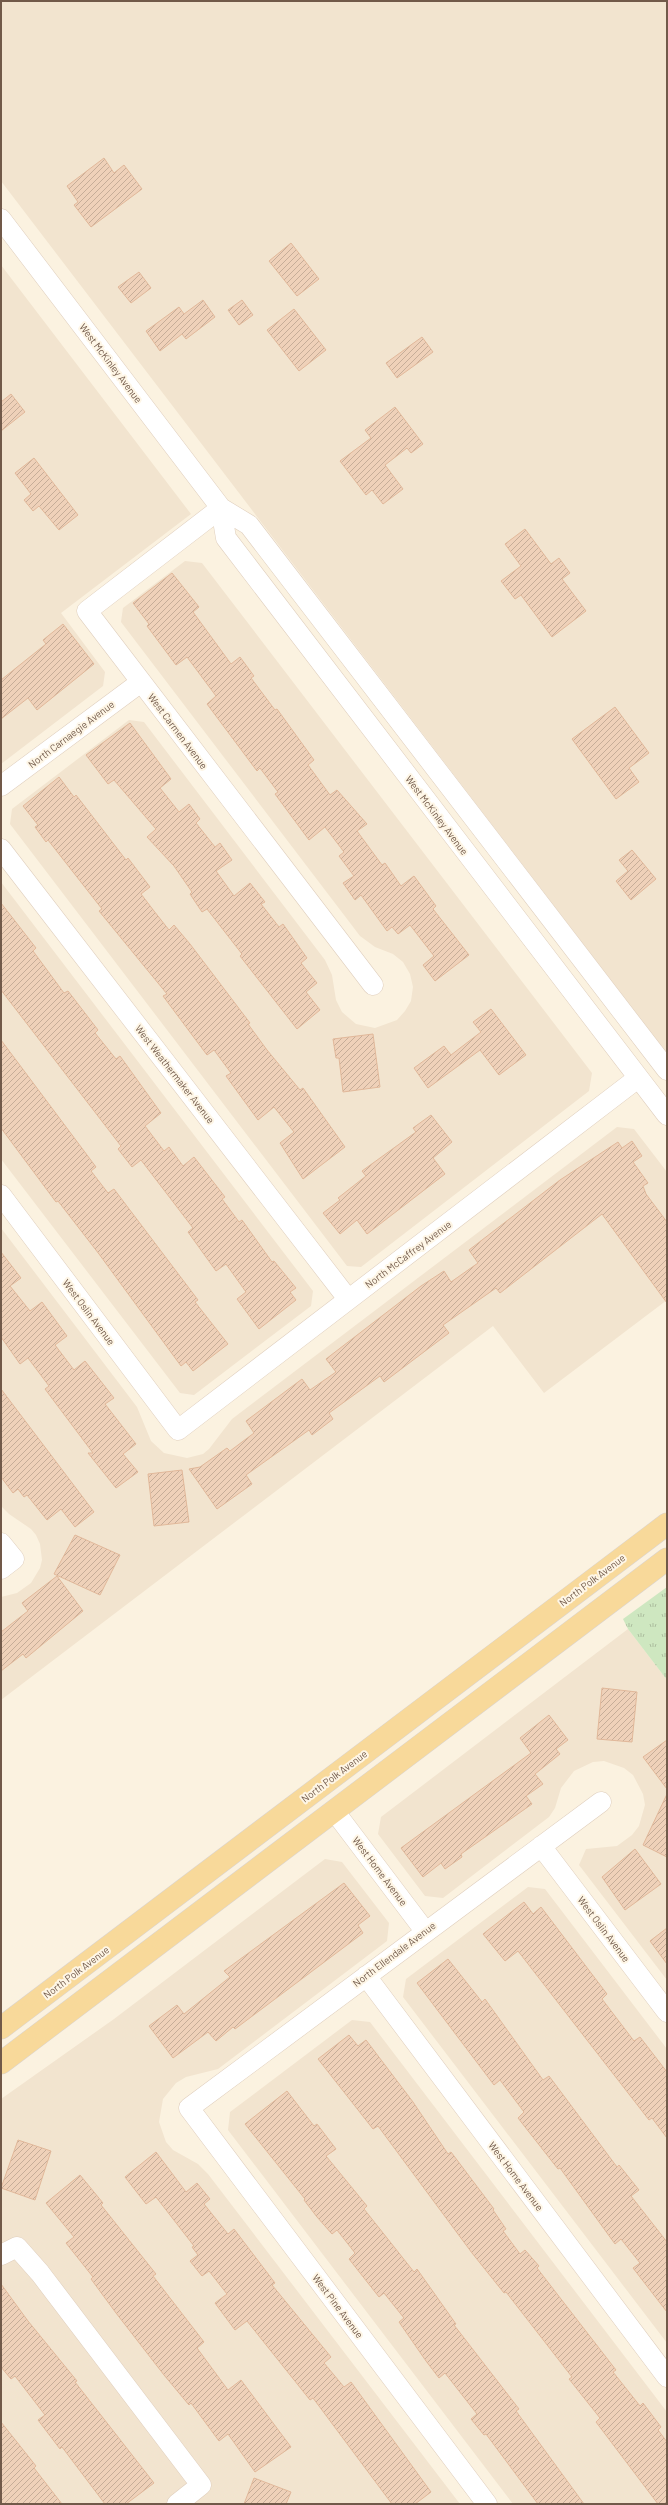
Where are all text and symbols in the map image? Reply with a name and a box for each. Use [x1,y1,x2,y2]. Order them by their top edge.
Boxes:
street label: West McKinley Avenue [77,321,145,405]
street label: West Carmen Avenue [146,691,210,771]
street label: North Carnaegie Avenue [26,698,116,770]
street label: West McKinley Avenue [403,773,471,857]
street label: West Weathermaker Avenue [133,1022,217,1126]
street label: North McCaffrey Avenue [363,1218,453,1290]
street label: West Oslin Avenue [60,1277,118,1347]
street label: North Polk Avenue [557,1551,627,1609]
street label: North Polk Avenue [299,1747,369,1805]
street label: West Home Avenue [350,1834,410,1908]
street label: West Oslin Avenue [575,1894,633,1964]
street label: North Ellendale Avenue [350,1919,438,1989]
street label: North Polk Avenue [41,1943,111,2001]
street label: West Home Avenue [486,2139,546,2213]
street label: West Pine Avenue [310,2272,366,2340]

